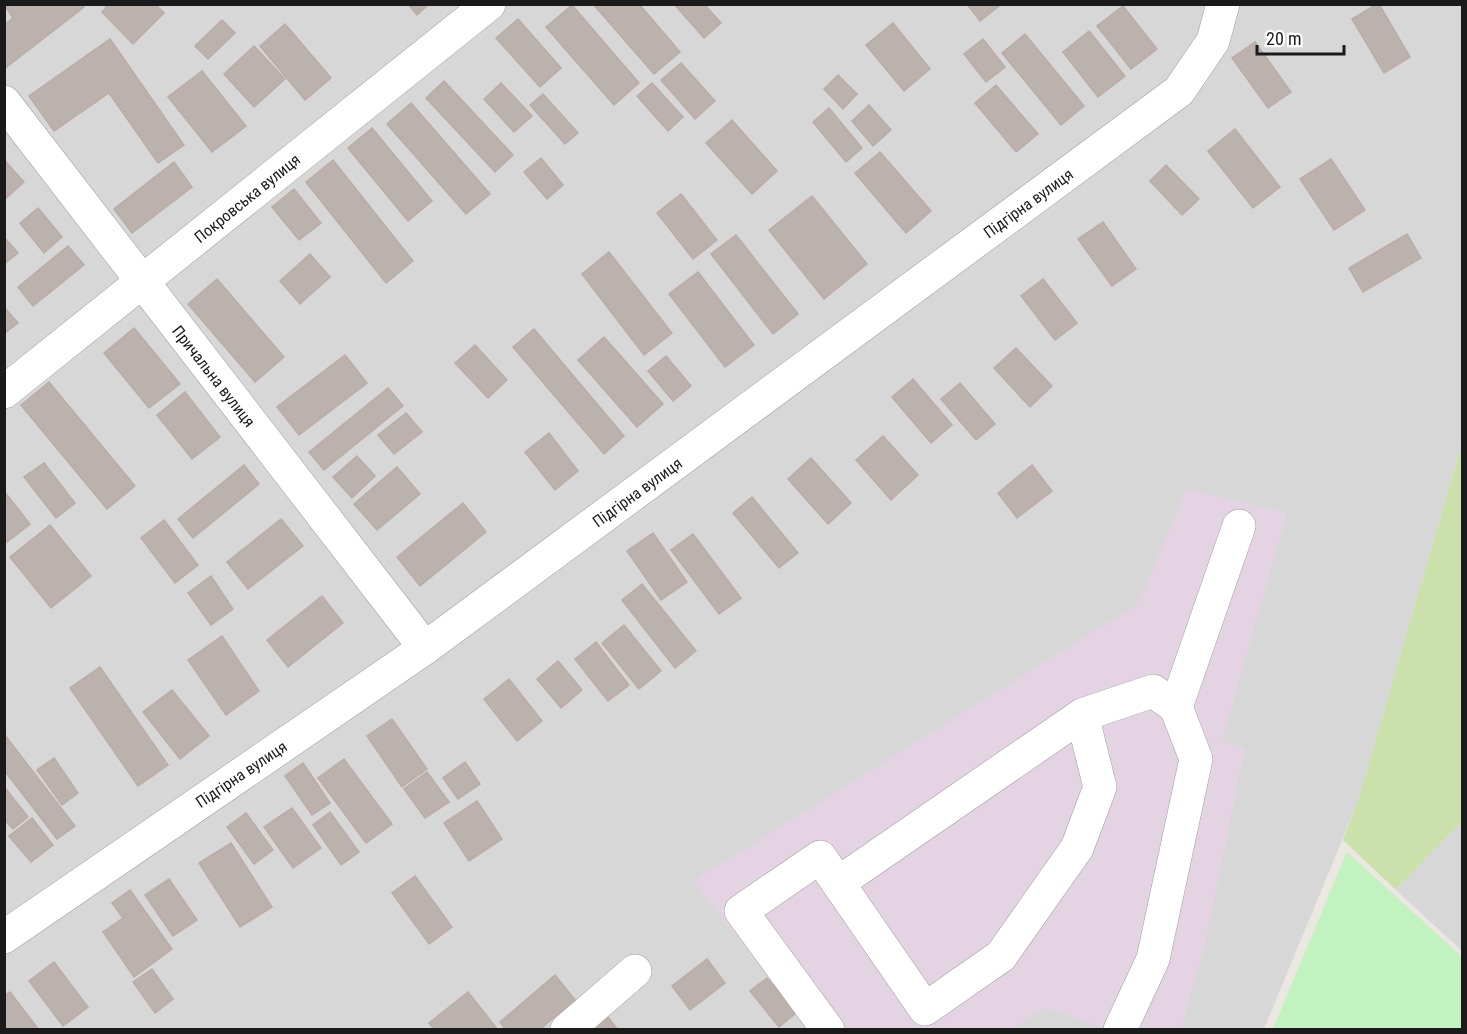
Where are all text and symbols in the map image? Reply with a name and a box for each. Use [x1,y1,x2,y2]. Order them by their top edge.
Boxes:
scale bar [1257,18,1344,56]
text: 20 m [1266,28,1301,49]
street label: Покровська вулиця [191,150,304,247]
street label: Підгірна вулиця [980,165,1077,242]
street label: Причальна вулиця [168,322,259,431]
street label: Підгірна вулиця [589,454,686,531]
street label: Підгірна вулиця [192,737,291,812]

